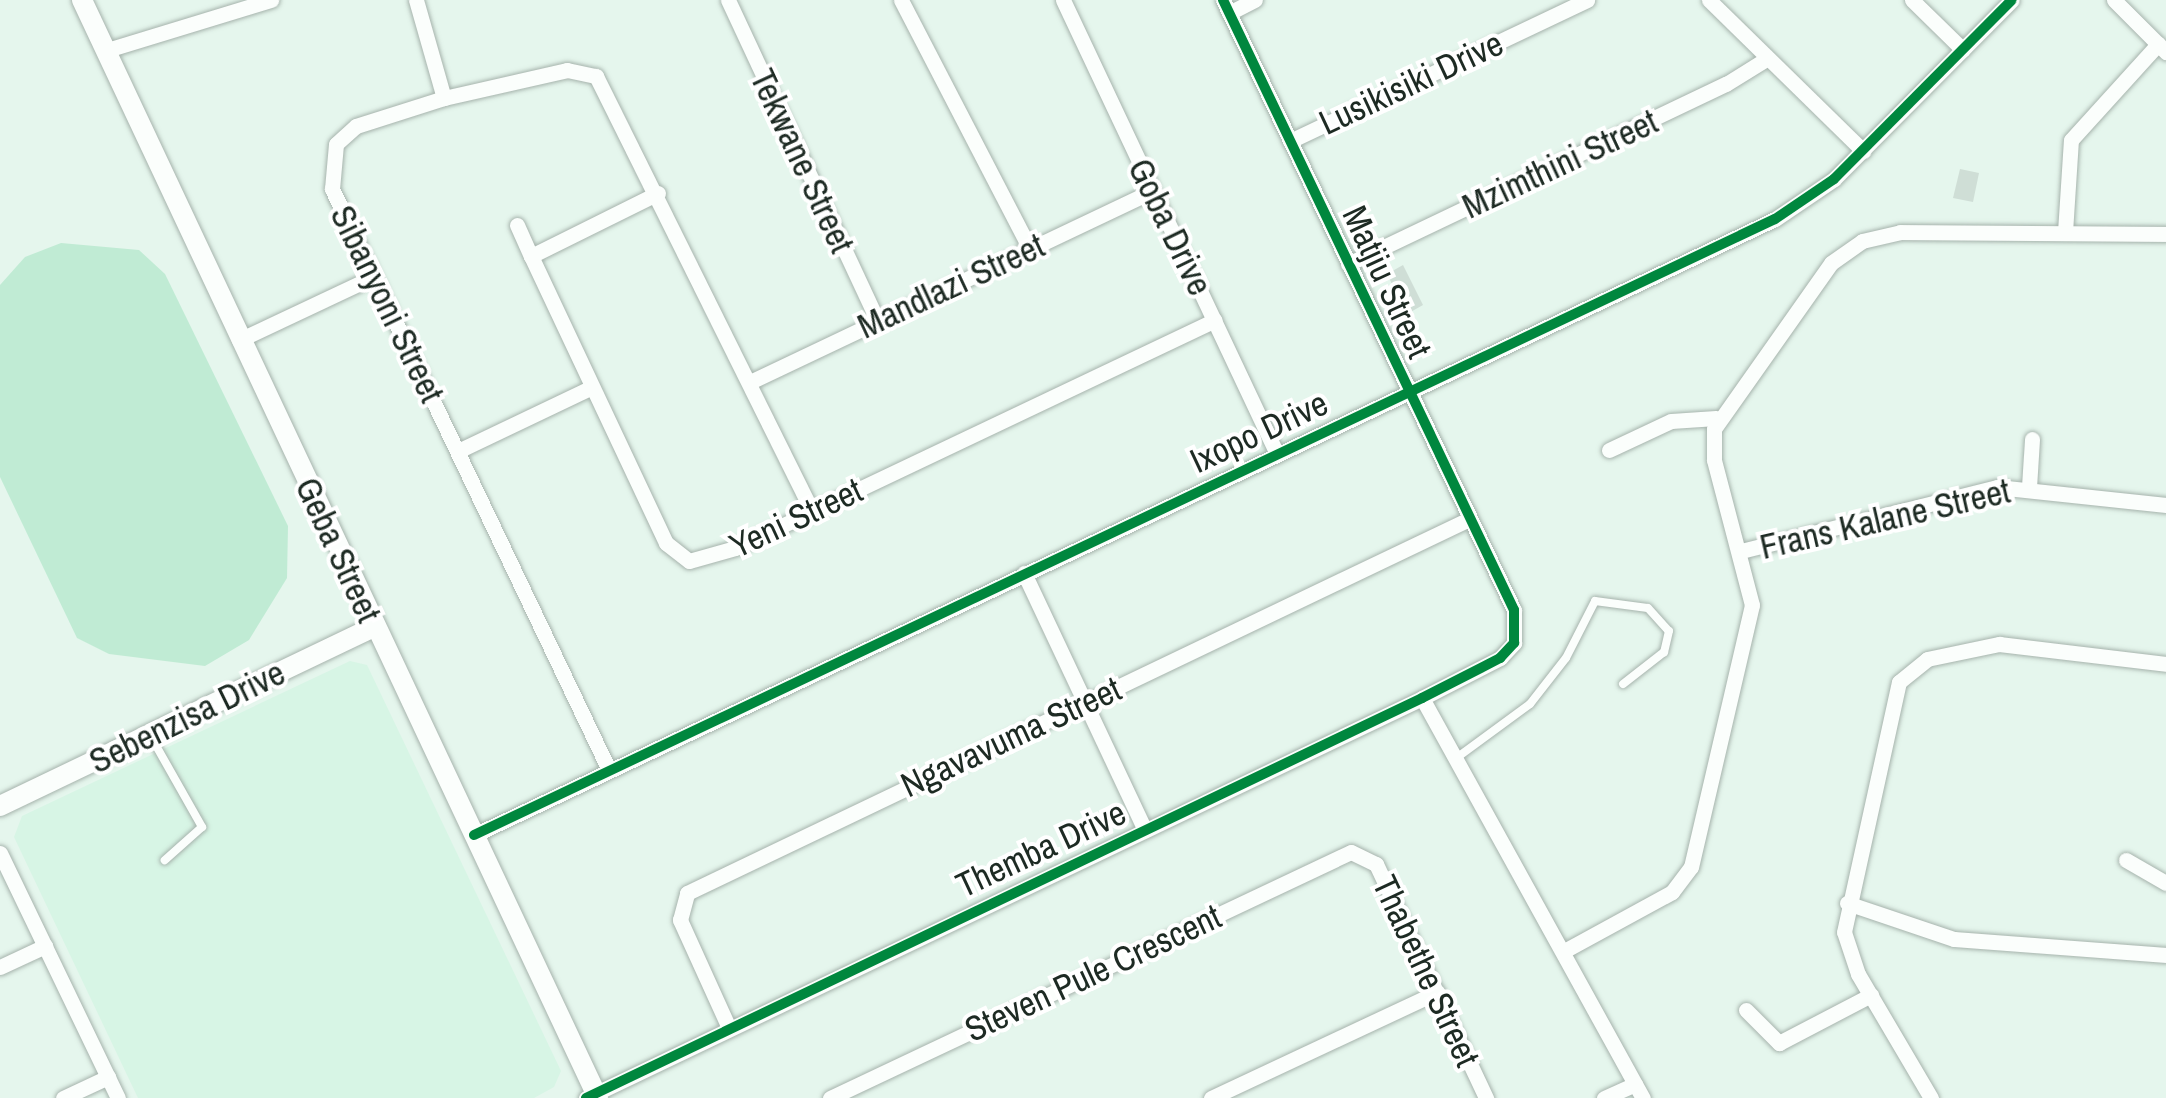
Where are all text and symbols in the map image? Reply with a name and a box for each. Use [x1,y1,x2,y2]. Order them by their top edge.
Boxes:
street label: Lusikisiki Drive [1312,22,1510,144]
street label: Tekwane Street [741,62,863,260]
street label: Mzimthini Street [1456,100,1664,228]
street label: Goba Drive [1119,152,1221,302]
street label: Sibanyoni Street [321,199,453,409]
street label: Matjiu Street [1334,199,1440,365]
street label: Mandlazi Street [851,224,1051,348]
street label: Ixopo Drive [1184,382,1334,482]
street label: Yeni Street [723,469,869,567]
street label: Frans Kalane Street [1756,470,2014,568]
street label: Geba Street [286,471,390,629]
street label: Sebenzisa Drive [82,652,292,782]
street label: Ngavavuma Street [894,668,1128,806]
street label: Themba Drive [950,792,1132,906]
street label: Thabethe Street [1363,869,1489,1073]
street label: Steven Pule Crescent [958,895,1228,1051]

